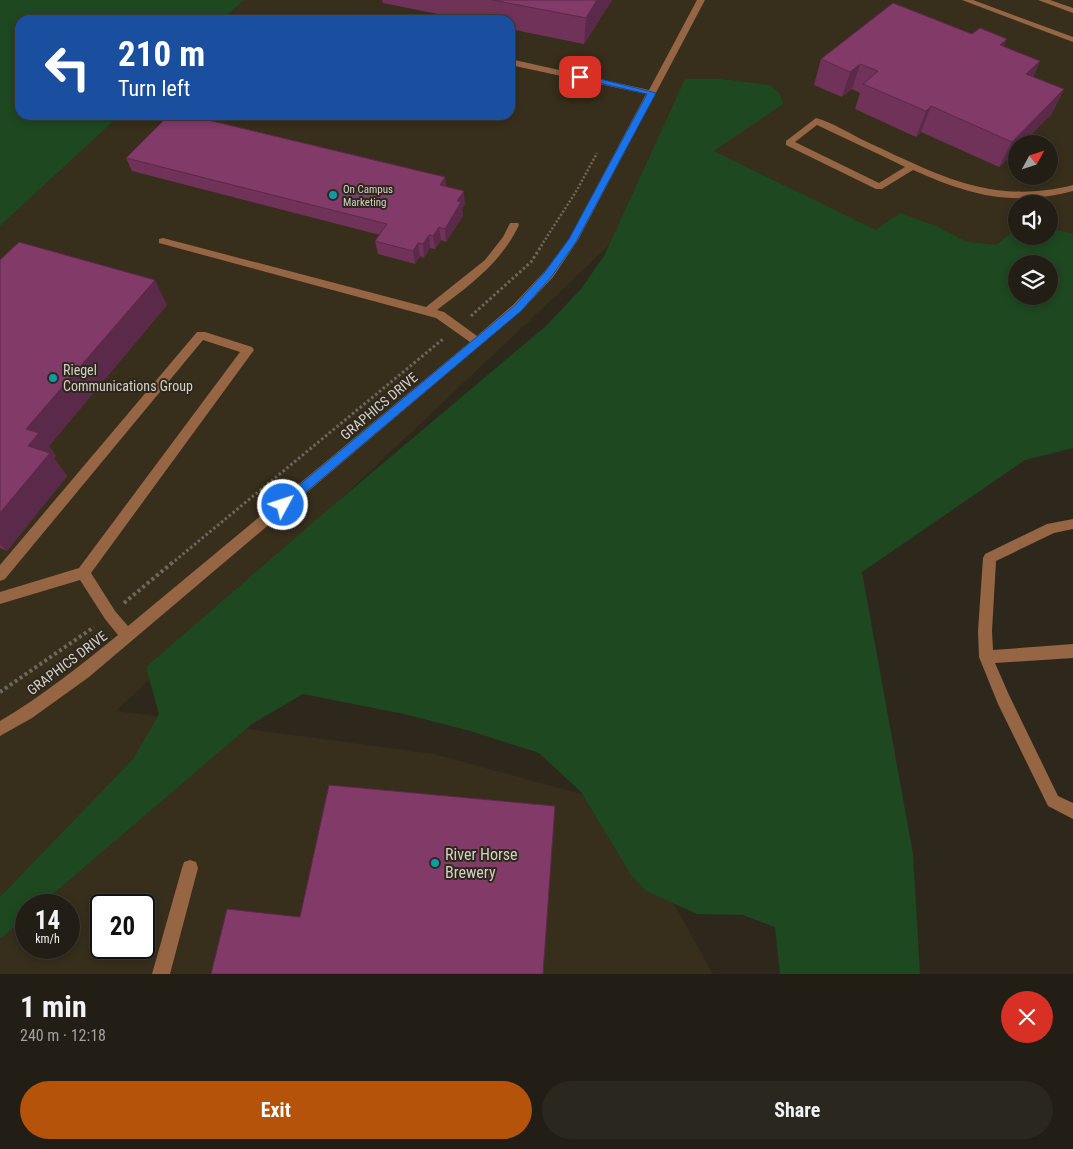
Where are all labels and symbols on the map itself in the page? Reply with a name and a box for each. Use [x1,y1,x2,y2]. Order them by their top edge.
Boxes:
pin [559,56,601,98]
north arrow [1008,135,1058,185]
place label: On Campus Marketing [343,183,393,209]
marker: On Campus Marketing [327,189,339,201]
place label: Riegel Communications Group [63,362,193,394]
street label: GRAPHICS DRIVE [337,369,421,443]
marker: Riegel Communications Group [47,372,59,384]
position arrow [256,478,308,530]
street label: GRAPHICS DRIVE [24,628,110,698]
place label: River Horse Brewery [445,845,518,882]
marker: River Horse Brewery [429,857,441,869]
speed limit sign: 20 [90,894,155,959]

